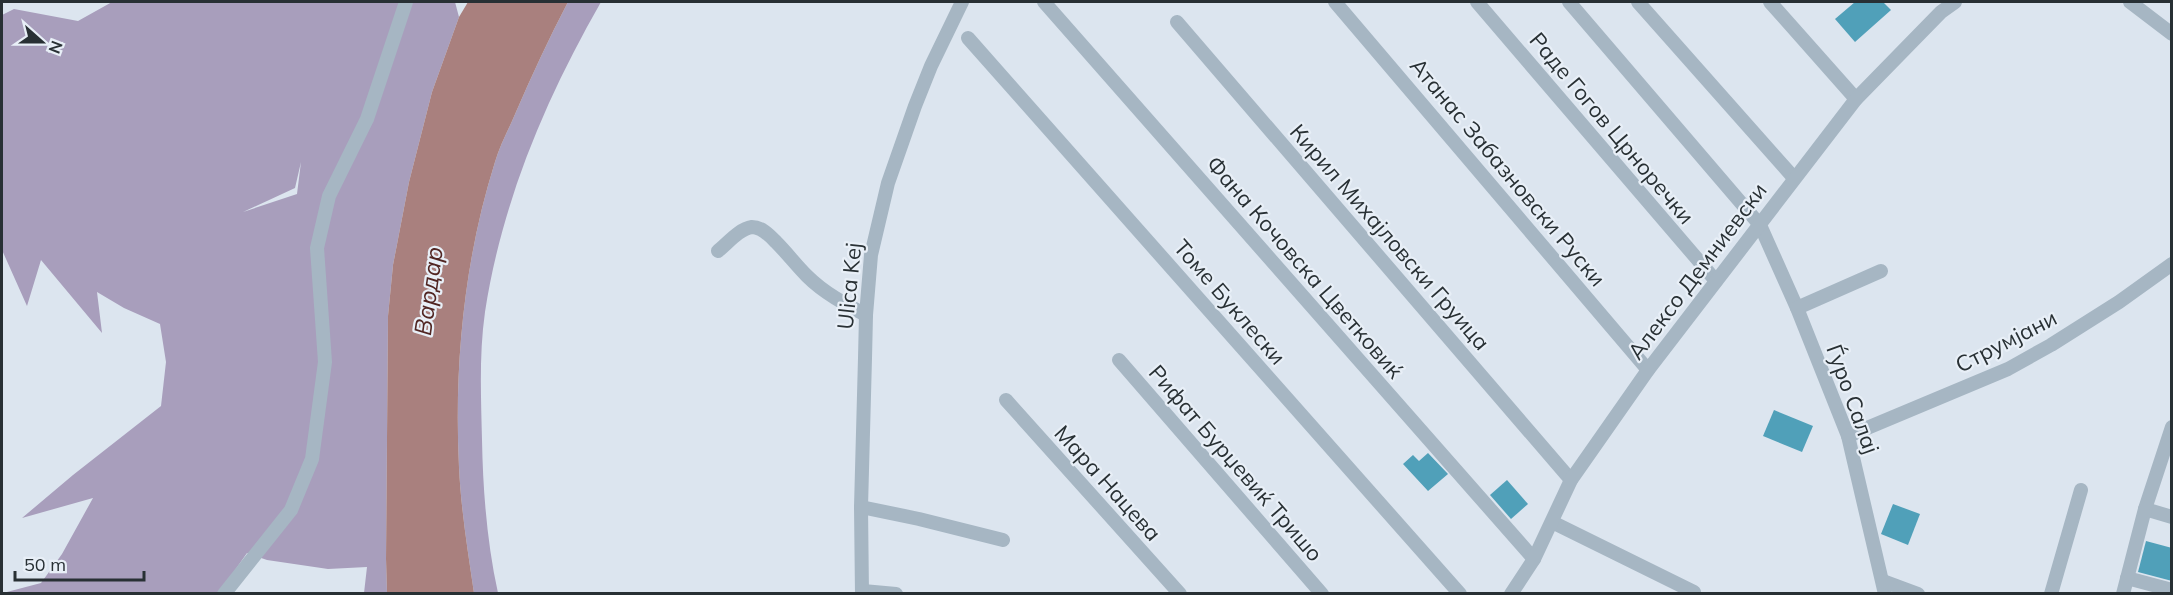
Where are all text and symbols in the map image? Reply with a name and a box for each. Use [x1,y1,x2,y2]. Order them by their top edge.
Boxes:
north arrow [12,12,72,72]
street label: Раде Гогов Црноречки [1524,26,1700,230]
text: N [45,38,68,57]
street label: Атанас Забазновски Руски [1404,52,1612,292]
street label: Кирил Михајловски Груица [1284,118,1496,356]
street label: Фана Кочовска Цветковиќ [1201,150,1409,384]
street label: Алексо Демниевски [1621,177,1773,365]
street label: Томе Буклески [1168,234,1292,370]
street label: Ulica Kej [831,241,867,331]
water label: Вардар [407,245,449,337]
street label: Струмјани [1951,304,2061,378]
street label: Ѓуро Салај [1820,341,1886,457]
street label: Рифат Бурџевиќ Тришо [1143,359,1329,567]
street label: Мара Нацева [1049,419,1167,547]
scale bar [15,544,144,582]
text: 50 m [24,553,66,576]

